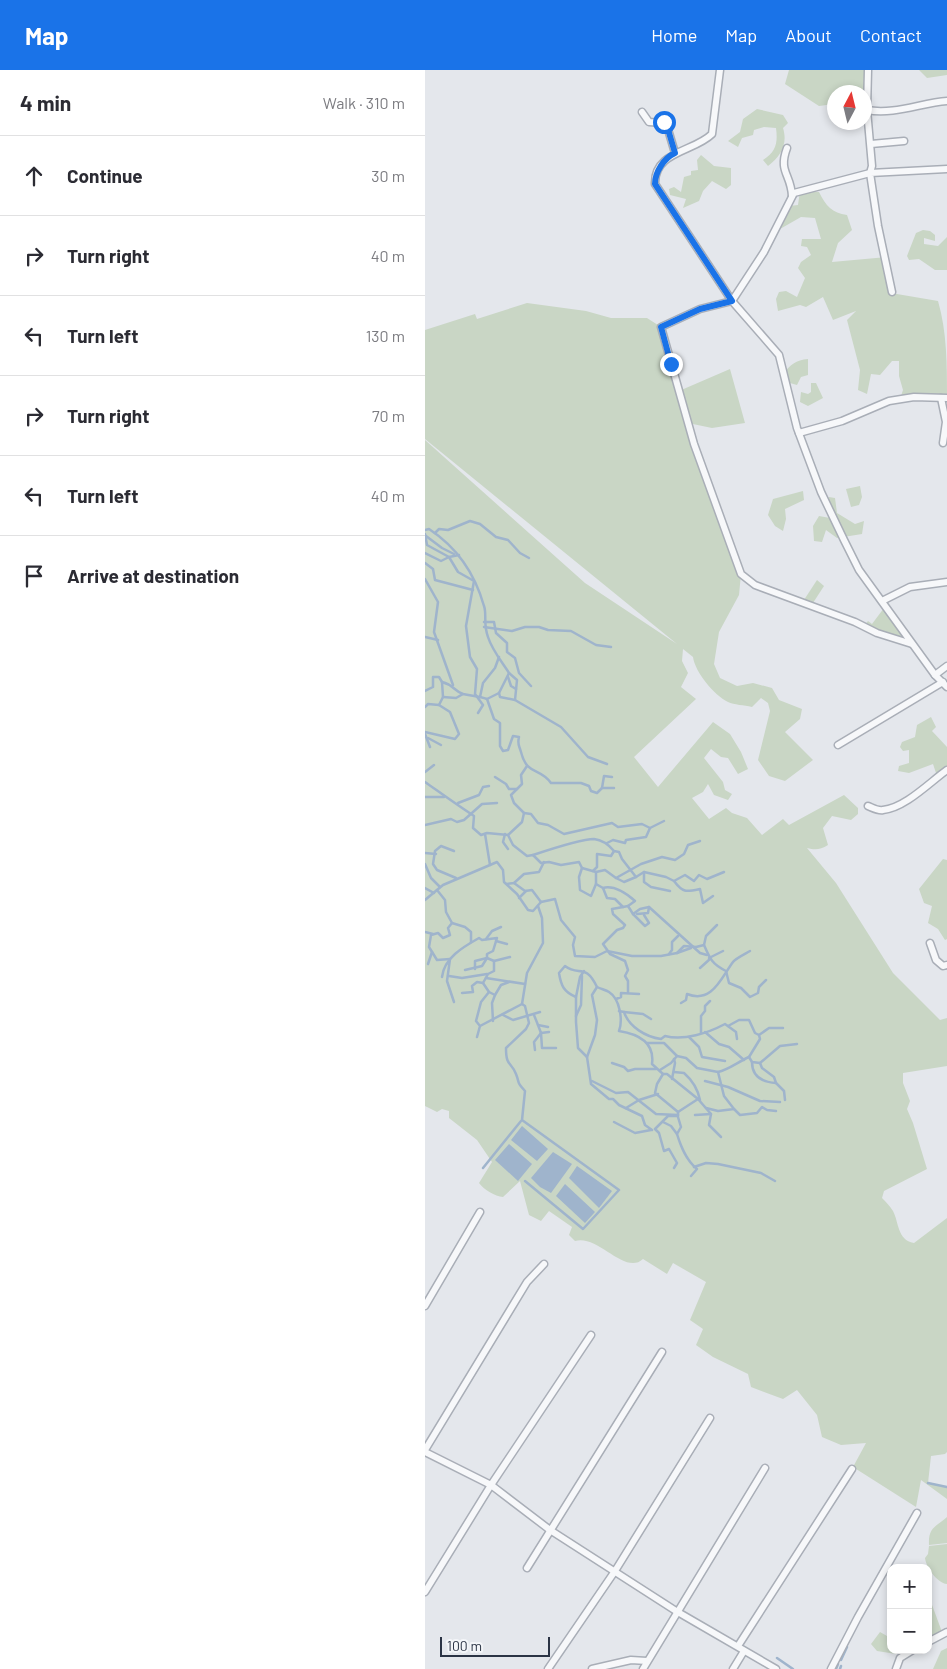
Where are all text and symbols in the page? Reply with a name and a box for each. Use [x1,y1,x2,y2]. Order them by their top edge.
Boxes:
text: Map [25,21,68,50]
text: Home [651,24,697,46]
text: Map [725,24,757,46]
text: About [785,24,832,46]
text: Contact [860,24,922,46]
north arrow [827,85,872,130]
text: 4 min [20,90,71,115]
text: Walk · 310 m [323,93,405,112]
route start [653,111,676,134]
icon: ahead [20,162,48,190]
text: Continue [67,164,143,187]
text: 30 m [371,166,405,185]
icon: right [20,242,48,270]
text: Turn right [67,244,149,267]
text: 40 m [371,246,405,265]
icon: left [20,322,48,350]
text: Turn left [67,324,138,347]
text: 130 m [366,326,405,345]
route end [660,353,683,376]
icon: right [20,402,48,430]
text: Turn right [67,404,149,427]
text: 70 m [372,406,405,425]
icon: left [20,482,48,510]
text: Turn left [67,484,138,507]
text: 40 m [371,486,405,505]
icon: arrive [20,562,48,590]
text: Arrive at destination [67,564,239,587]
map controls [887,1564,932,1654]
button: + [887,1564,932,1609]
button: − [887,1609,932,1654]
scale bar [440,1634,550,1657]
text: 100 m [447,1637,482,1654]

